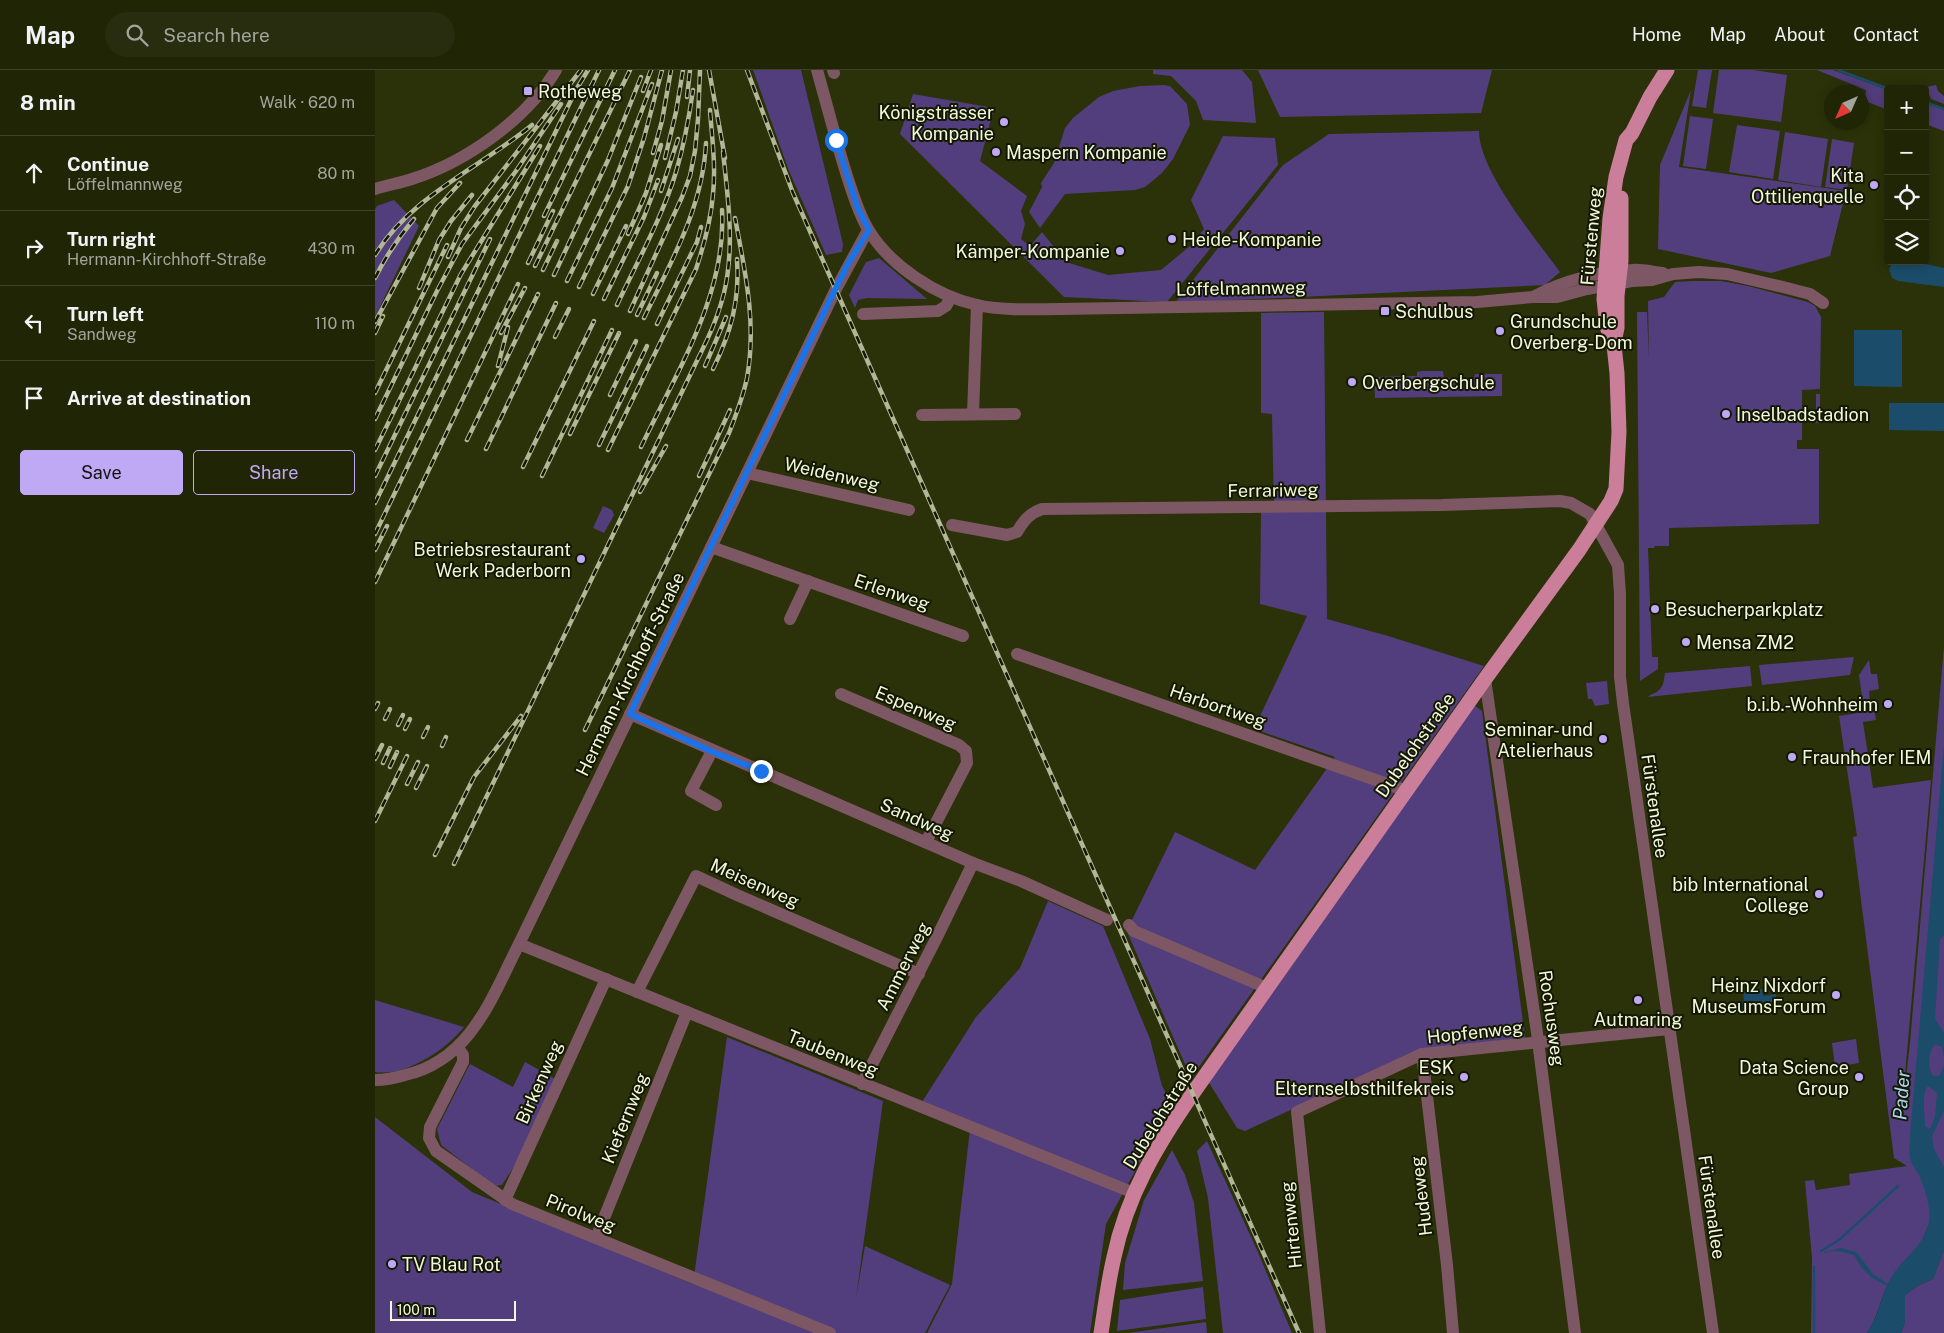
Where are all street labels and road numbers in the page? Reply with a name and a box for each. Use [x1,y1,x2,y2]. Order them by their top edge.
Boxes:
street label: Fürstenweg [1576,186,1606,286]
street label: Löffelmannweg [1176,276,1306,300]
street label: Weidenweg [782,453,882,495]
street label: Ferrariweg [1227,479,1319,501]
street label: Hermann-Kirchhoff-Straße [571,569,689,779]
street label: Erlenweg [851,569,933,615]
street label: Harbortweg [1167,680,1269,732]
street label: Espenweg [872,681,960,735]
street label: Dubelohstraße [1371,689,1459,801]
street label: Fürstenallee [1637,753,1673,859]
street label: Sandweg [877,793,957,845]
street label: Meisenweg [707,854,803,912]
street label: Ammerweg [872,918,934,1014]
street label: Rochusweg [1535,969,1569,1067]
street label: Hopfenweg [1426,1017,1524,1047]
street label: Taubenweg [784,1025,882,1081]
street label: Birkenweg [511,1037,567,1127]
street label: Dubelohstraße [1119,1057,1201,1173]
street label: Kiefernweg [597,1070,653,1166]
street label: Fürstenallee [1694,1154,1730,1260]
street label: Hudeweg [1406,1155,1436,1237]
street label: Hirtenweg [1276,1180,1306,1270]
street label: Pirolweg [543,1190,619,1236]

